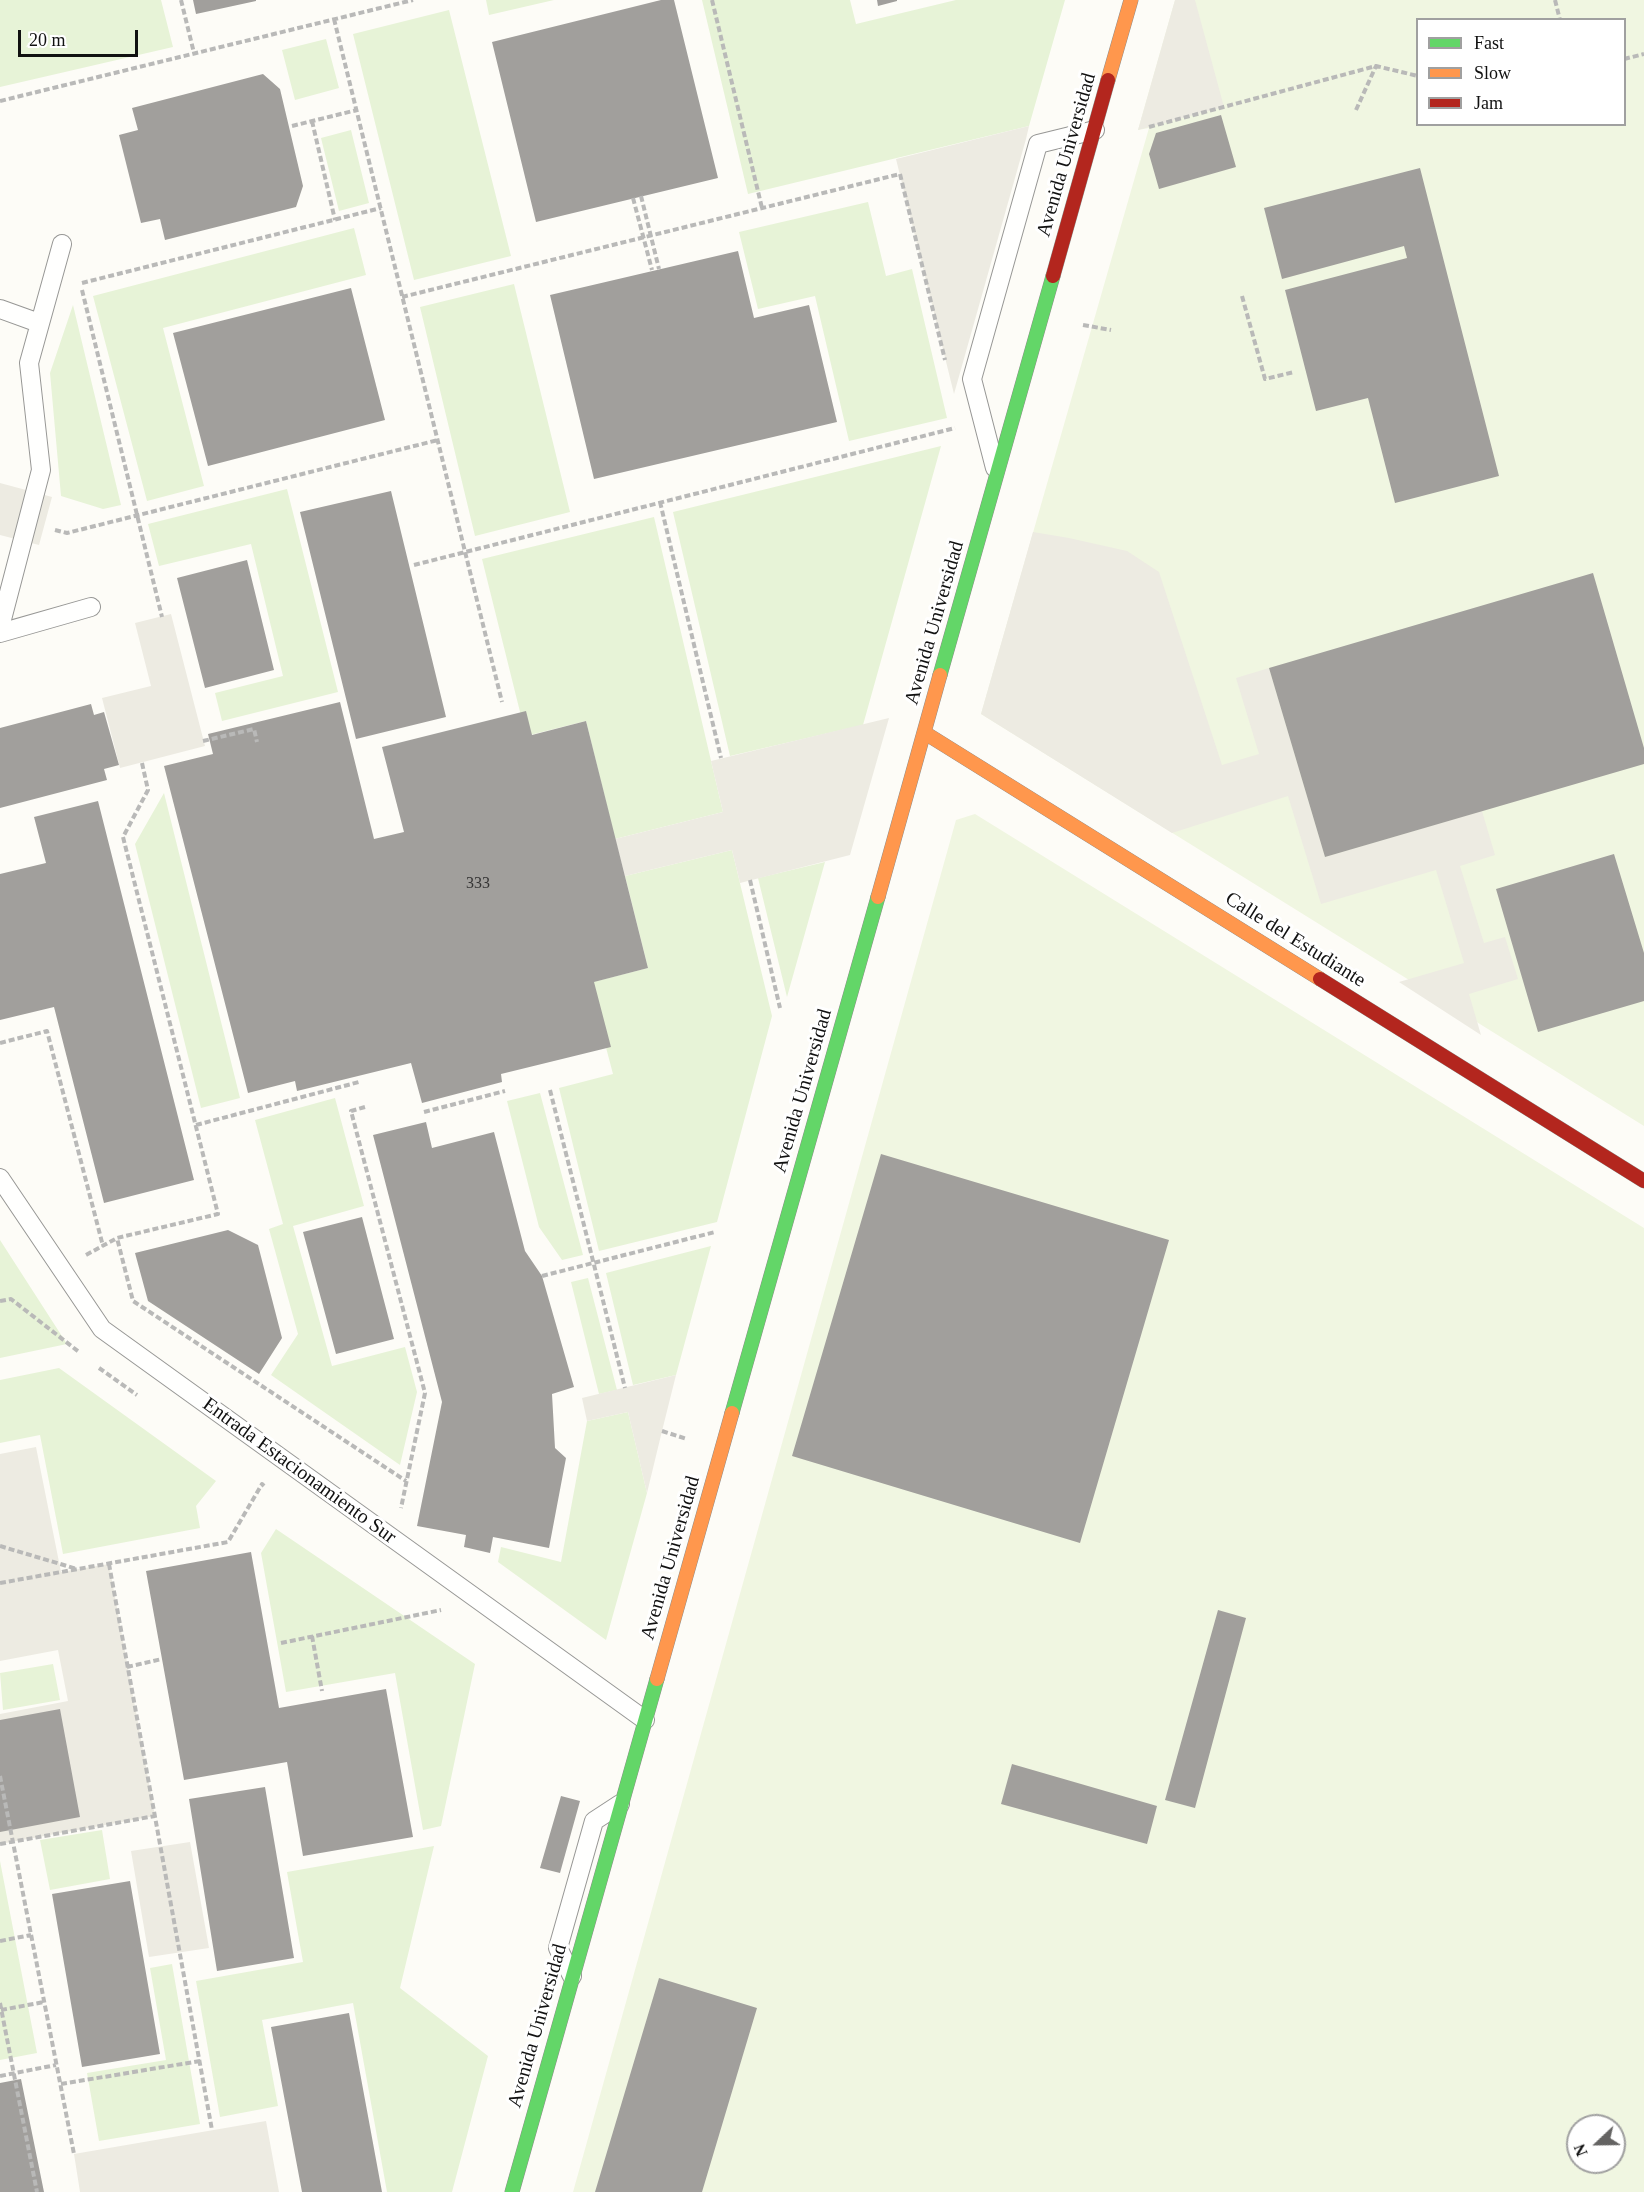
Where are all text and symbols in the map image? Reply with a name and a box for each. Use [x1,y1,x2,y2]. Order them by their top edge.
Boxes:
scale bar [21,18,141,56]
legend [1416,18,1626,126]
text: 20 m [29,30,66,50]
text: Fast [1474,33,1504,53]
text: Slow [1474,63,1511,83]
street label: Avenida Universidad [1032,70,1102,240]
text: Jam [1474,93,1503,113]
street label: Avenida Universidad [900,538,970,708]
house number: 333 [466,874,490,894]
street label: Calle del Estudiante [1220,887,1370,993]
street label: Avenida Universidad [768,1006,838,1176]
street label: Entrada Estacionamiento Sur [198,1393,400,1549]
street label: Avenida Universidad [636,1473,706,1643]
street label: Avenida Universidad [503,1941,573,2111]
north arrow [1566,2114,1626,2174]
text: N [1571,2142,1591,2159]

